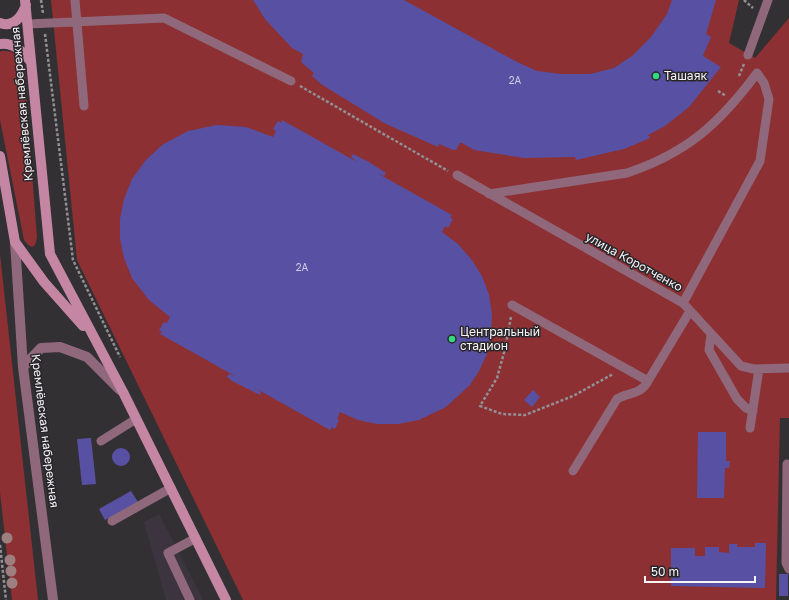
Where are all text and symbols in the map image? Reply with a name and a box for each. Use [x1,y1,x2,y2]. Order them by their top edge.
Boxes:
street label: Кремлёвская набережная [7,26,36,182]
place label: Ташаяк [664,68,707,83]
marker: Ташаяк [651,71,661,81]
house number: 2А [509,74,522,86]
street label: улица Коротченко [583,229,685,294]
house number: 2А [296,261,309,273]
place label: Центральный стадион [460,324,540,353]
marker: Центральный стадион [447,334,457,344]
street label: Кремлёвская набережная [29,353,62,509]
scale bar [645,558,755,584]
text: 50 m [651,564,679,579]

